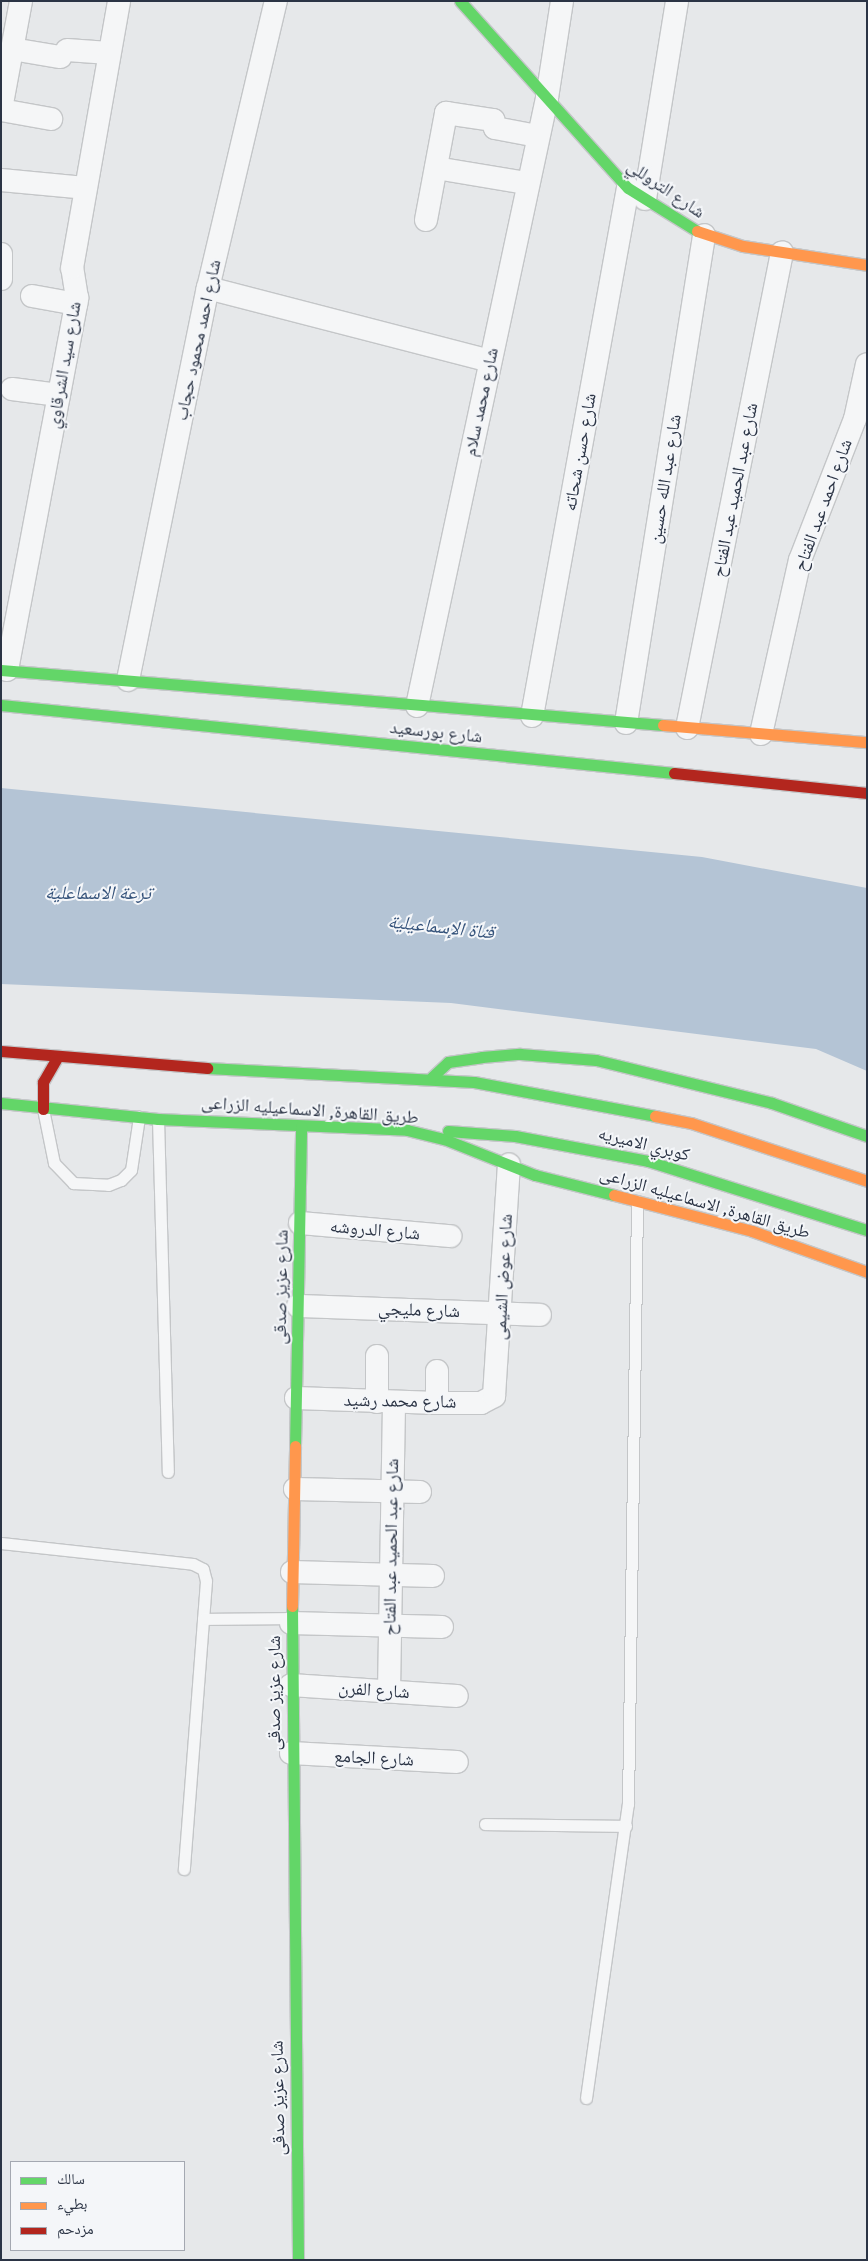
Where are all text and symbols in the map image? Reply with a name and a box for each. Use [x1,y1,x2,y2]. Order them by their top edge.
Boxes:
street label: شارع التروللي [623,155,709,223]
street label: شارع احمد محمود حجاب [170,258,226,422]
street label: شارع سيد الشرقاوي [42,300,86,430]
street label: شارع محمد سلام [459,346,503,458]
street label: شارع حسن شحاته [559,391,601,513]
street label: شارع عبد الحميد عبد الفتاح [708,401,762,579]
street label: شارع عبد الله حسين [644,413,686,545]
street label: شارع احمد عبد الفتاح [789,436,857,574]
street label: شارع بورسعيد [389,716,483,748]
water label: ترعة الاسماعلية [45,882,151,904]
water label: قناة الإسماعيلية [387,910,495,944]
street label: طريق القاهرة, الاسماعيليه الزراعى [201,1092,419,1128]
street label: كوبري الاميريه [596,1122,692,1166]
street label: طريق القاهرة, الاسماعيليه الزراعى [597,1163,813,1243]
street label: شارع عوض الشيمى [489,1213,517,1341]
street label: شارع الدروشه [329,1215,421,1245]
street label: شارع عزيز صدقى [269,1229,293,1345]
street label: شارع مليجي [378,1298,460,1322]
street label: شارع محمد رشيد [343,1389,457,1413]
street label: شارع عبد الحميد عبد الفتاح [379,1458,403,1636]
street label: شارع عزيز صدقى [263,1635,285,1751]
street label: شارع الفرن [338,1677,410,1703]
street label: شارع الجامع [334,1745,414,1771]
street label: شارع عزيز صدقى [266,2040,290,2156]
legend [10,2161,185,2251]
text: سالك [57,2169,85,2188]
text: بطيء [57,2194,87,2213]
text: مزدحم [57,2219,94,2238]

